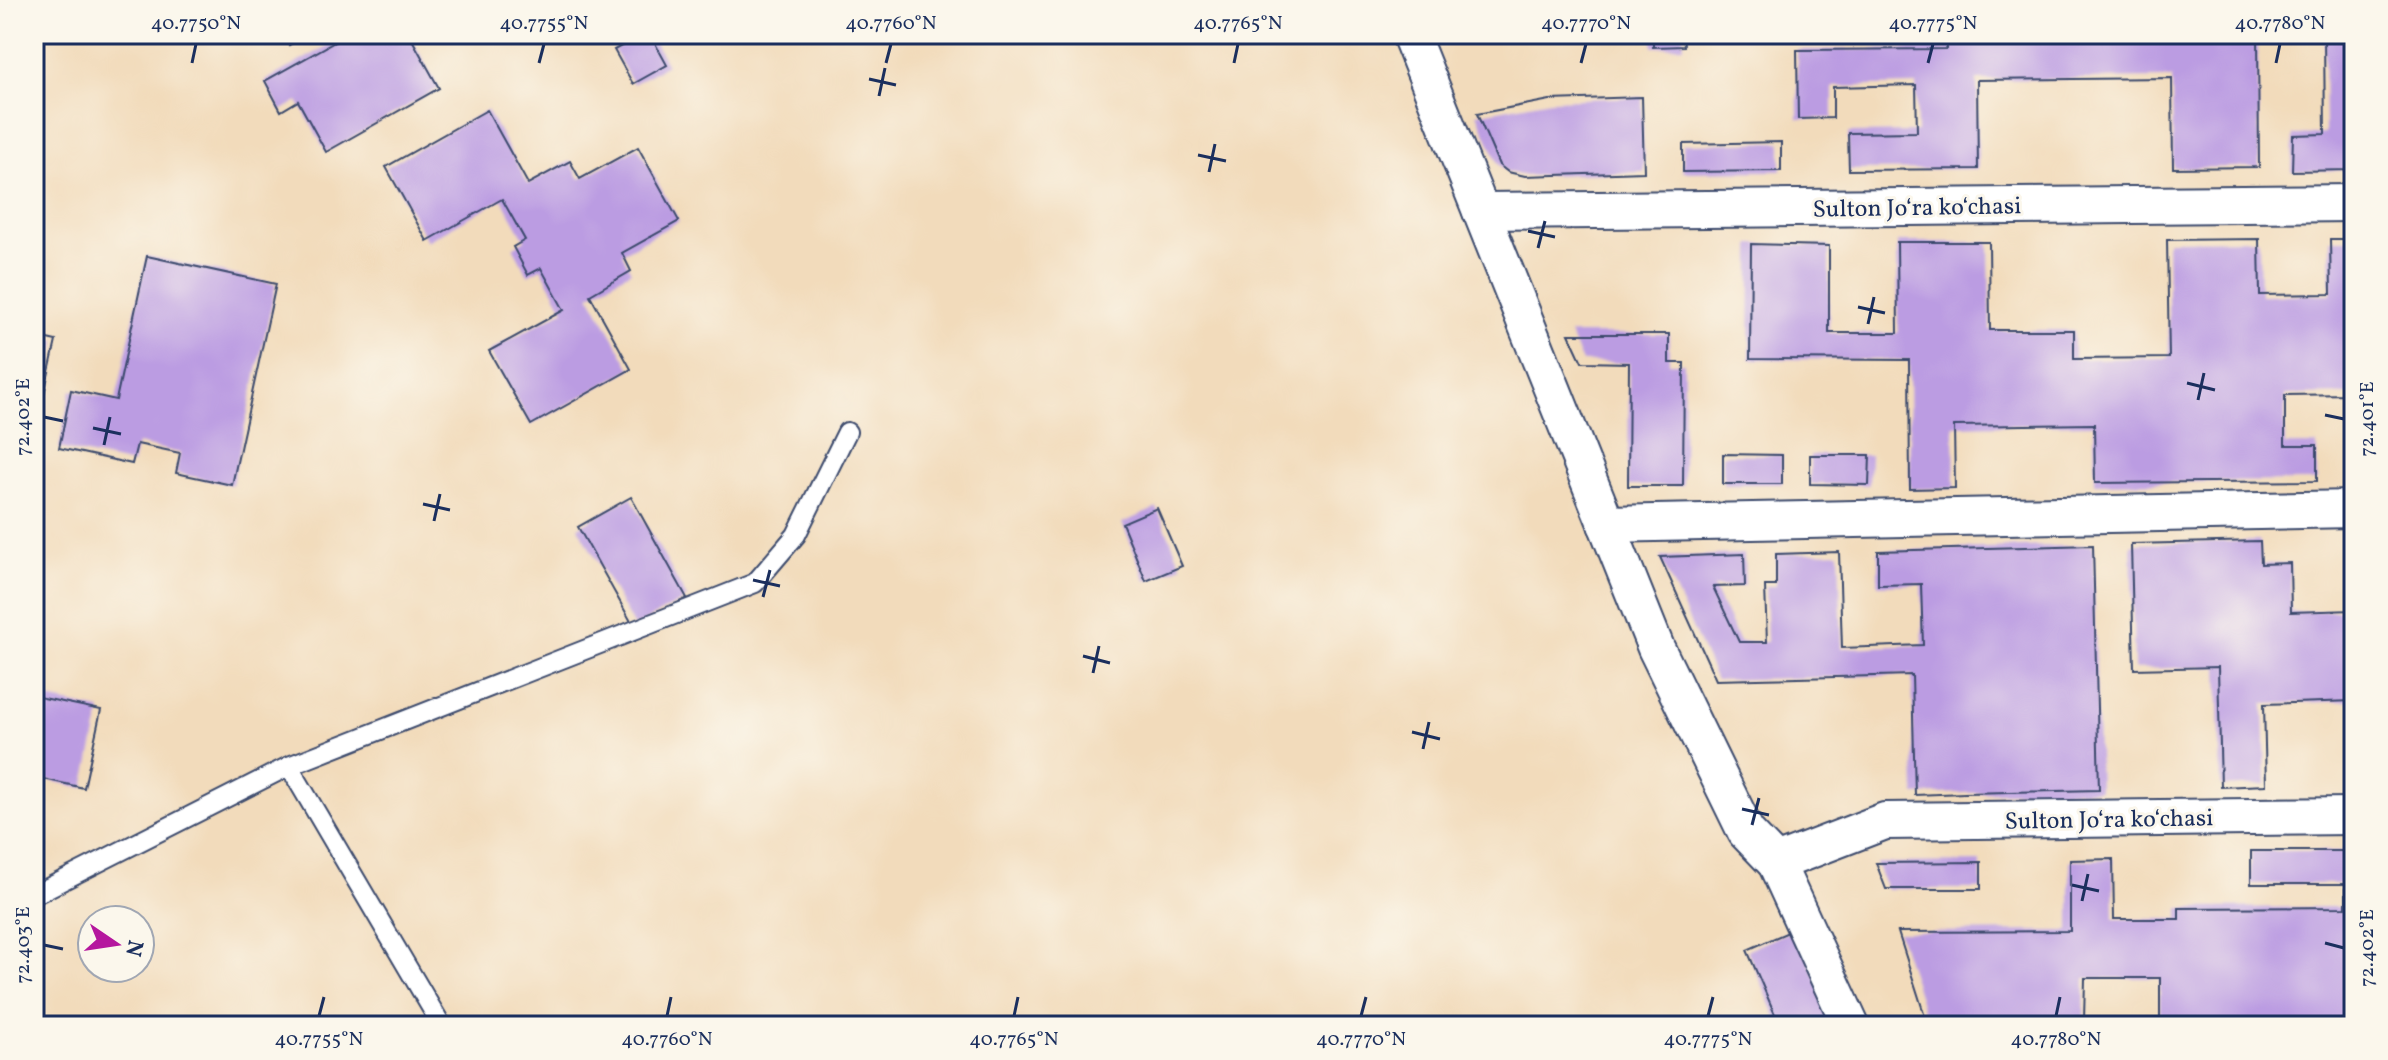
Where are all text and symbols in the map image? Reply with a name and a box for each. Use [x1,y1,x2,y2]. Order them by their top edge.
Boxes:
text: 40.7750°N [151,10,241,38]
text: 40.7755°N [500,10,589,38]
text: 40.7760°N [845,10,937,38]
text: 40.7765°N [1193,10,1283,38]
text: 40.7770°N [1541,10,1631,38]
text: 40.7775°N [1889,10,1978,38]
text: 40.7780°N [2235,10,2326,38]
street label: Sulton Joʻra koʻchasi [1812,190,2022,228]
text: 72.402°E [10,378,38,456]
text: 72.401°E [2354,381,2382,457]
street label: Sulton Joʻra koʻchasi [2004,802,2214,840]
north arrow [76,904,156,984]
text: 72.403°E [10,906,38,984]
text: 72.402°E [2354,909,2382,987]
text: N [116,937,150,959]
text: 40.7755°N [275,1026,364,1054]
text: 40.7760°N [621,1026,713,1054]
text: 40.7765°N [969,1026,1059,1054]
text: 40.7770°N [1316,1026,1406,1054]
text: 40.7775°N [1664,1026,1753,1054]
text: 40.7780°N [2011,1026,2102,1054]

